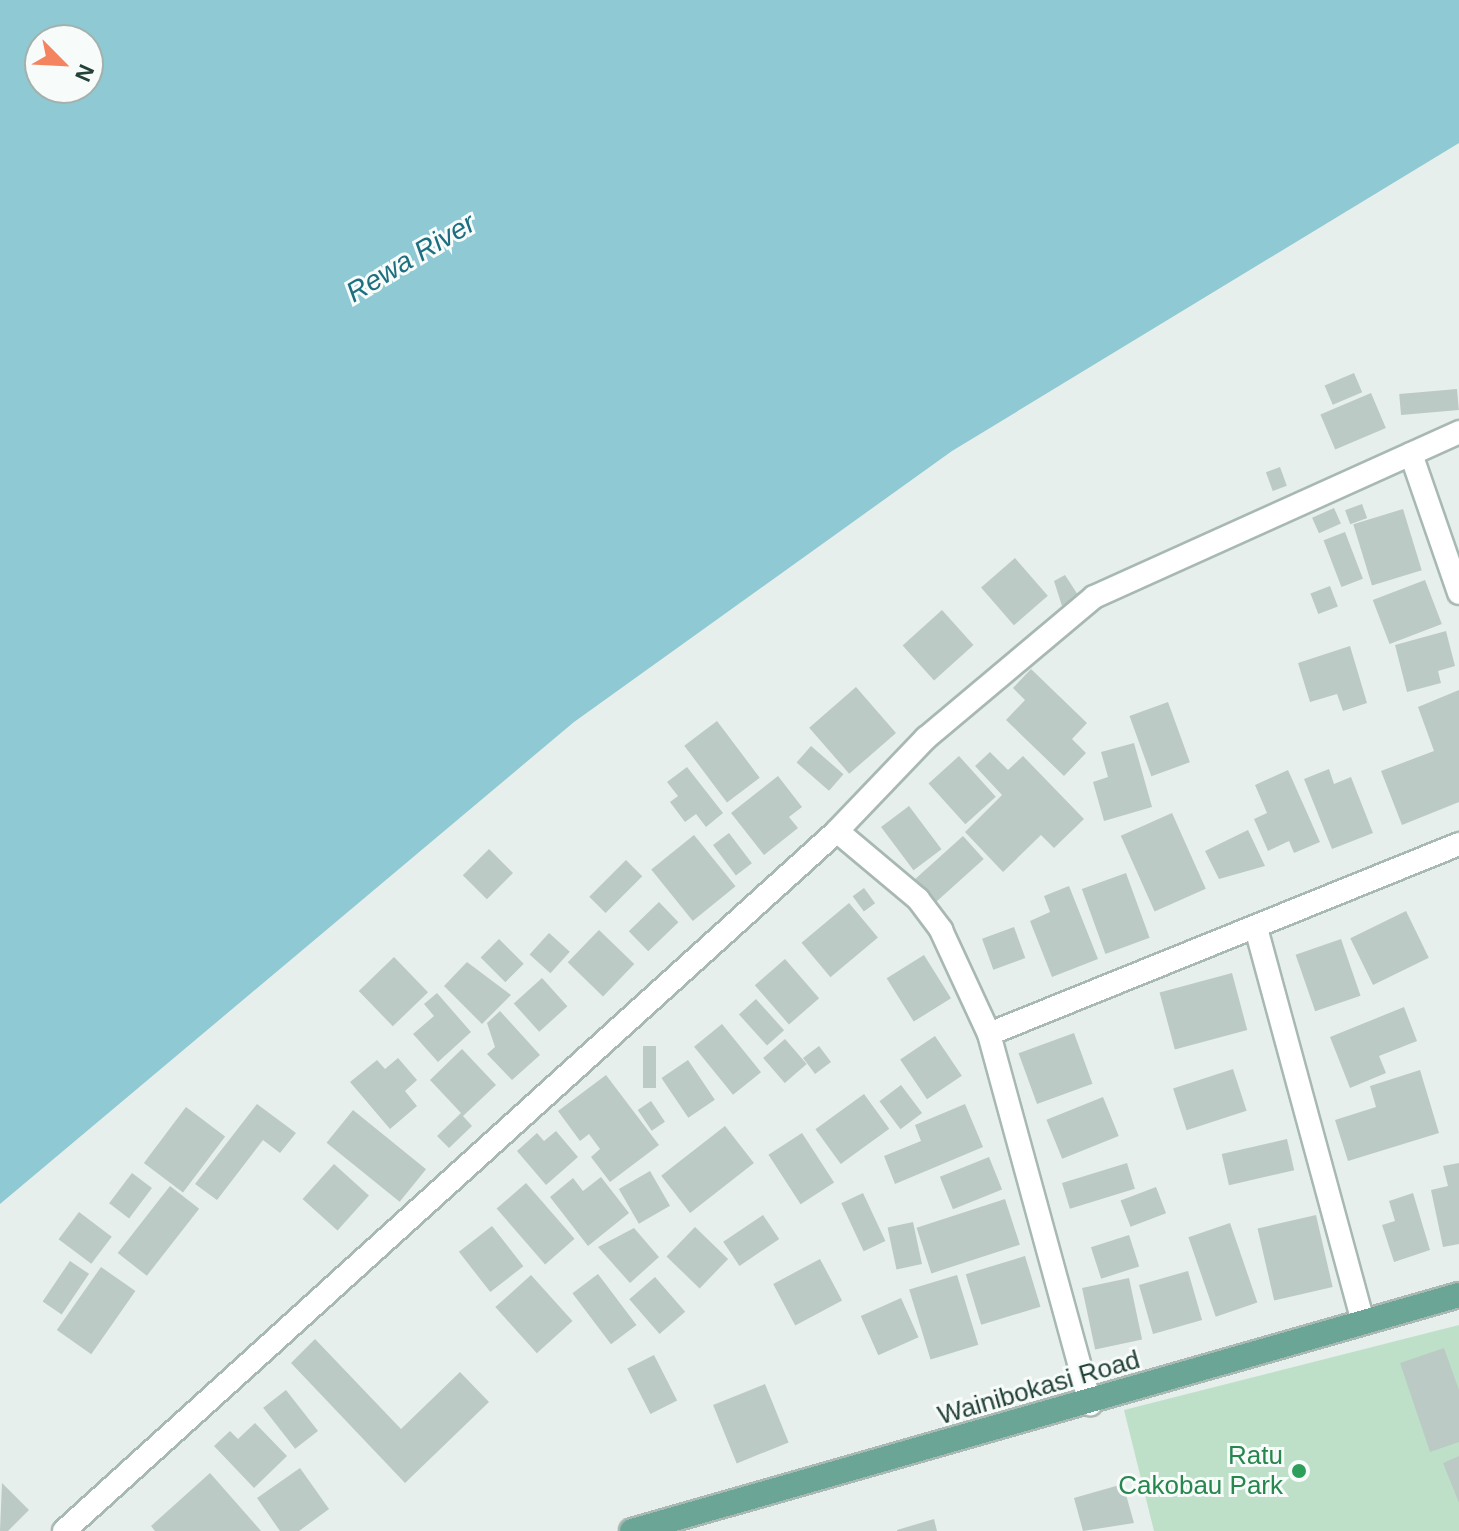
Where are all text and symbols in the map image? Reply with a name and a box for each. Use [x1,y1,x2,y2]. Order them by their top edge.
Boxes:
north arrow [24,24,104,104]
text: N [70,61,99,85]
water label: Rewa River [340,206,482,310]
street label: Wainibokasi Road [934,1344,1144,1432]
place label: Ratu Cakobau Park [1118,1440,1283,1502]
marker: Ratu Cakobau Park [1290,1462,1308,1480]

